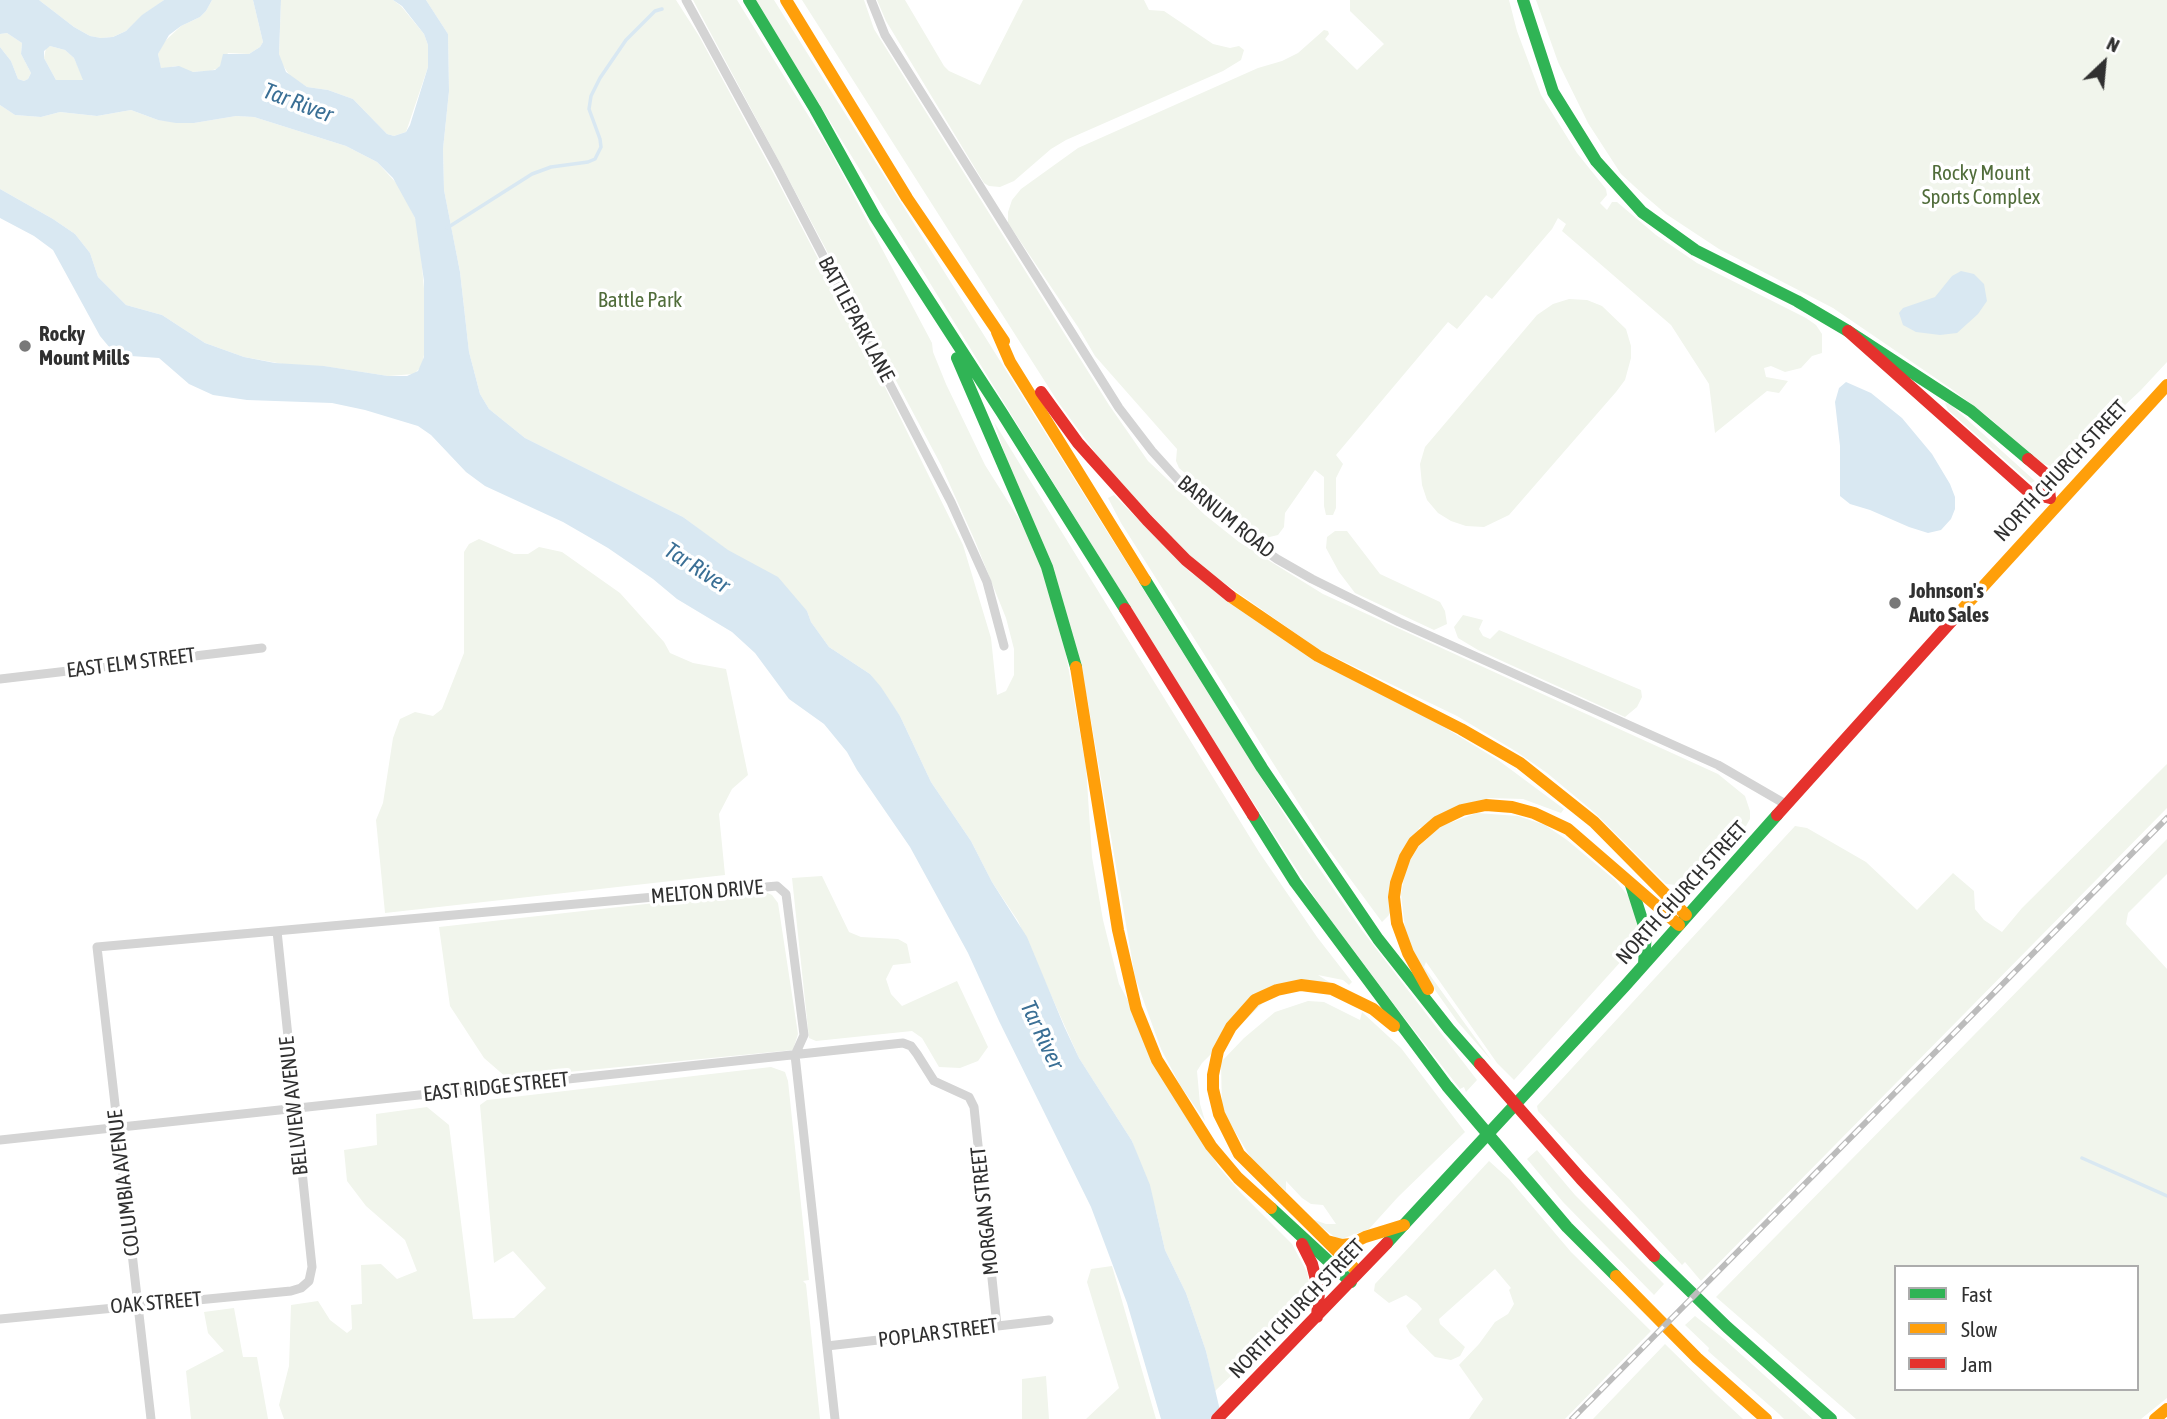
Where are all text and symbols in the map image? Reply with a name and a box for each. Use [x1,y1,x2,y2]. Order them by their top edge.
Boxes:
north arrow [2069,28,2139,98]
text: N [2103,32,2123,56]
water label: Tar River [259,77,337,129]
park label: Rocky Mount Sports Complex [1922,160,2040,210]
street label: BATTLEPARK LANE [812,252,900,386]
park label: Battle Park [598,287,682,313]
place label: Rocky Mount Mills [39,321,130,371]
marker: Rocky Mount Mills [17,338,33,354]
street label: NORTH CHURCH STREET [1989,395,2133,547]
street label: BARNUM ROAD [1173,470,1279,564]
water label: Tar River [659,537,735,599]
place label: Johnson's Auto Sales [1909,578,1989,628]
marker: Johnson's Auto Sales [1887,595,1903,611]
street label: EAST ELM STREET [65,643,197,683]
street label: NORTH CHURCH STREET [1611,816,1753,970]
street label: MELTON DRIVE [650,875,764,909]
water label: Tar River [1014,996,1070,1074]
street label: BELLVIEW AVENUE [274,1035,314,1177]
street label: EAST RIDGE STREET [422,1067,570,1107]
street label: COLUMBIA AVENUE [103,1108,145,1258]
street label: MORGAN STREET [966,1146,1004,1276]
street label: NORTH CHURCH STREET [1224,1234,1370,1384]
legend [1894,1265,2139,1391]
text: Fast [1961,1282,1992,1306]
street label: OAK STREET [109,1286,203,1320]
street label: POPLAR STREET [877,1313,999,1353]
text: Slow [1961,1317,1997,1341]
text: Jam [1961,1352,1993,1376]

